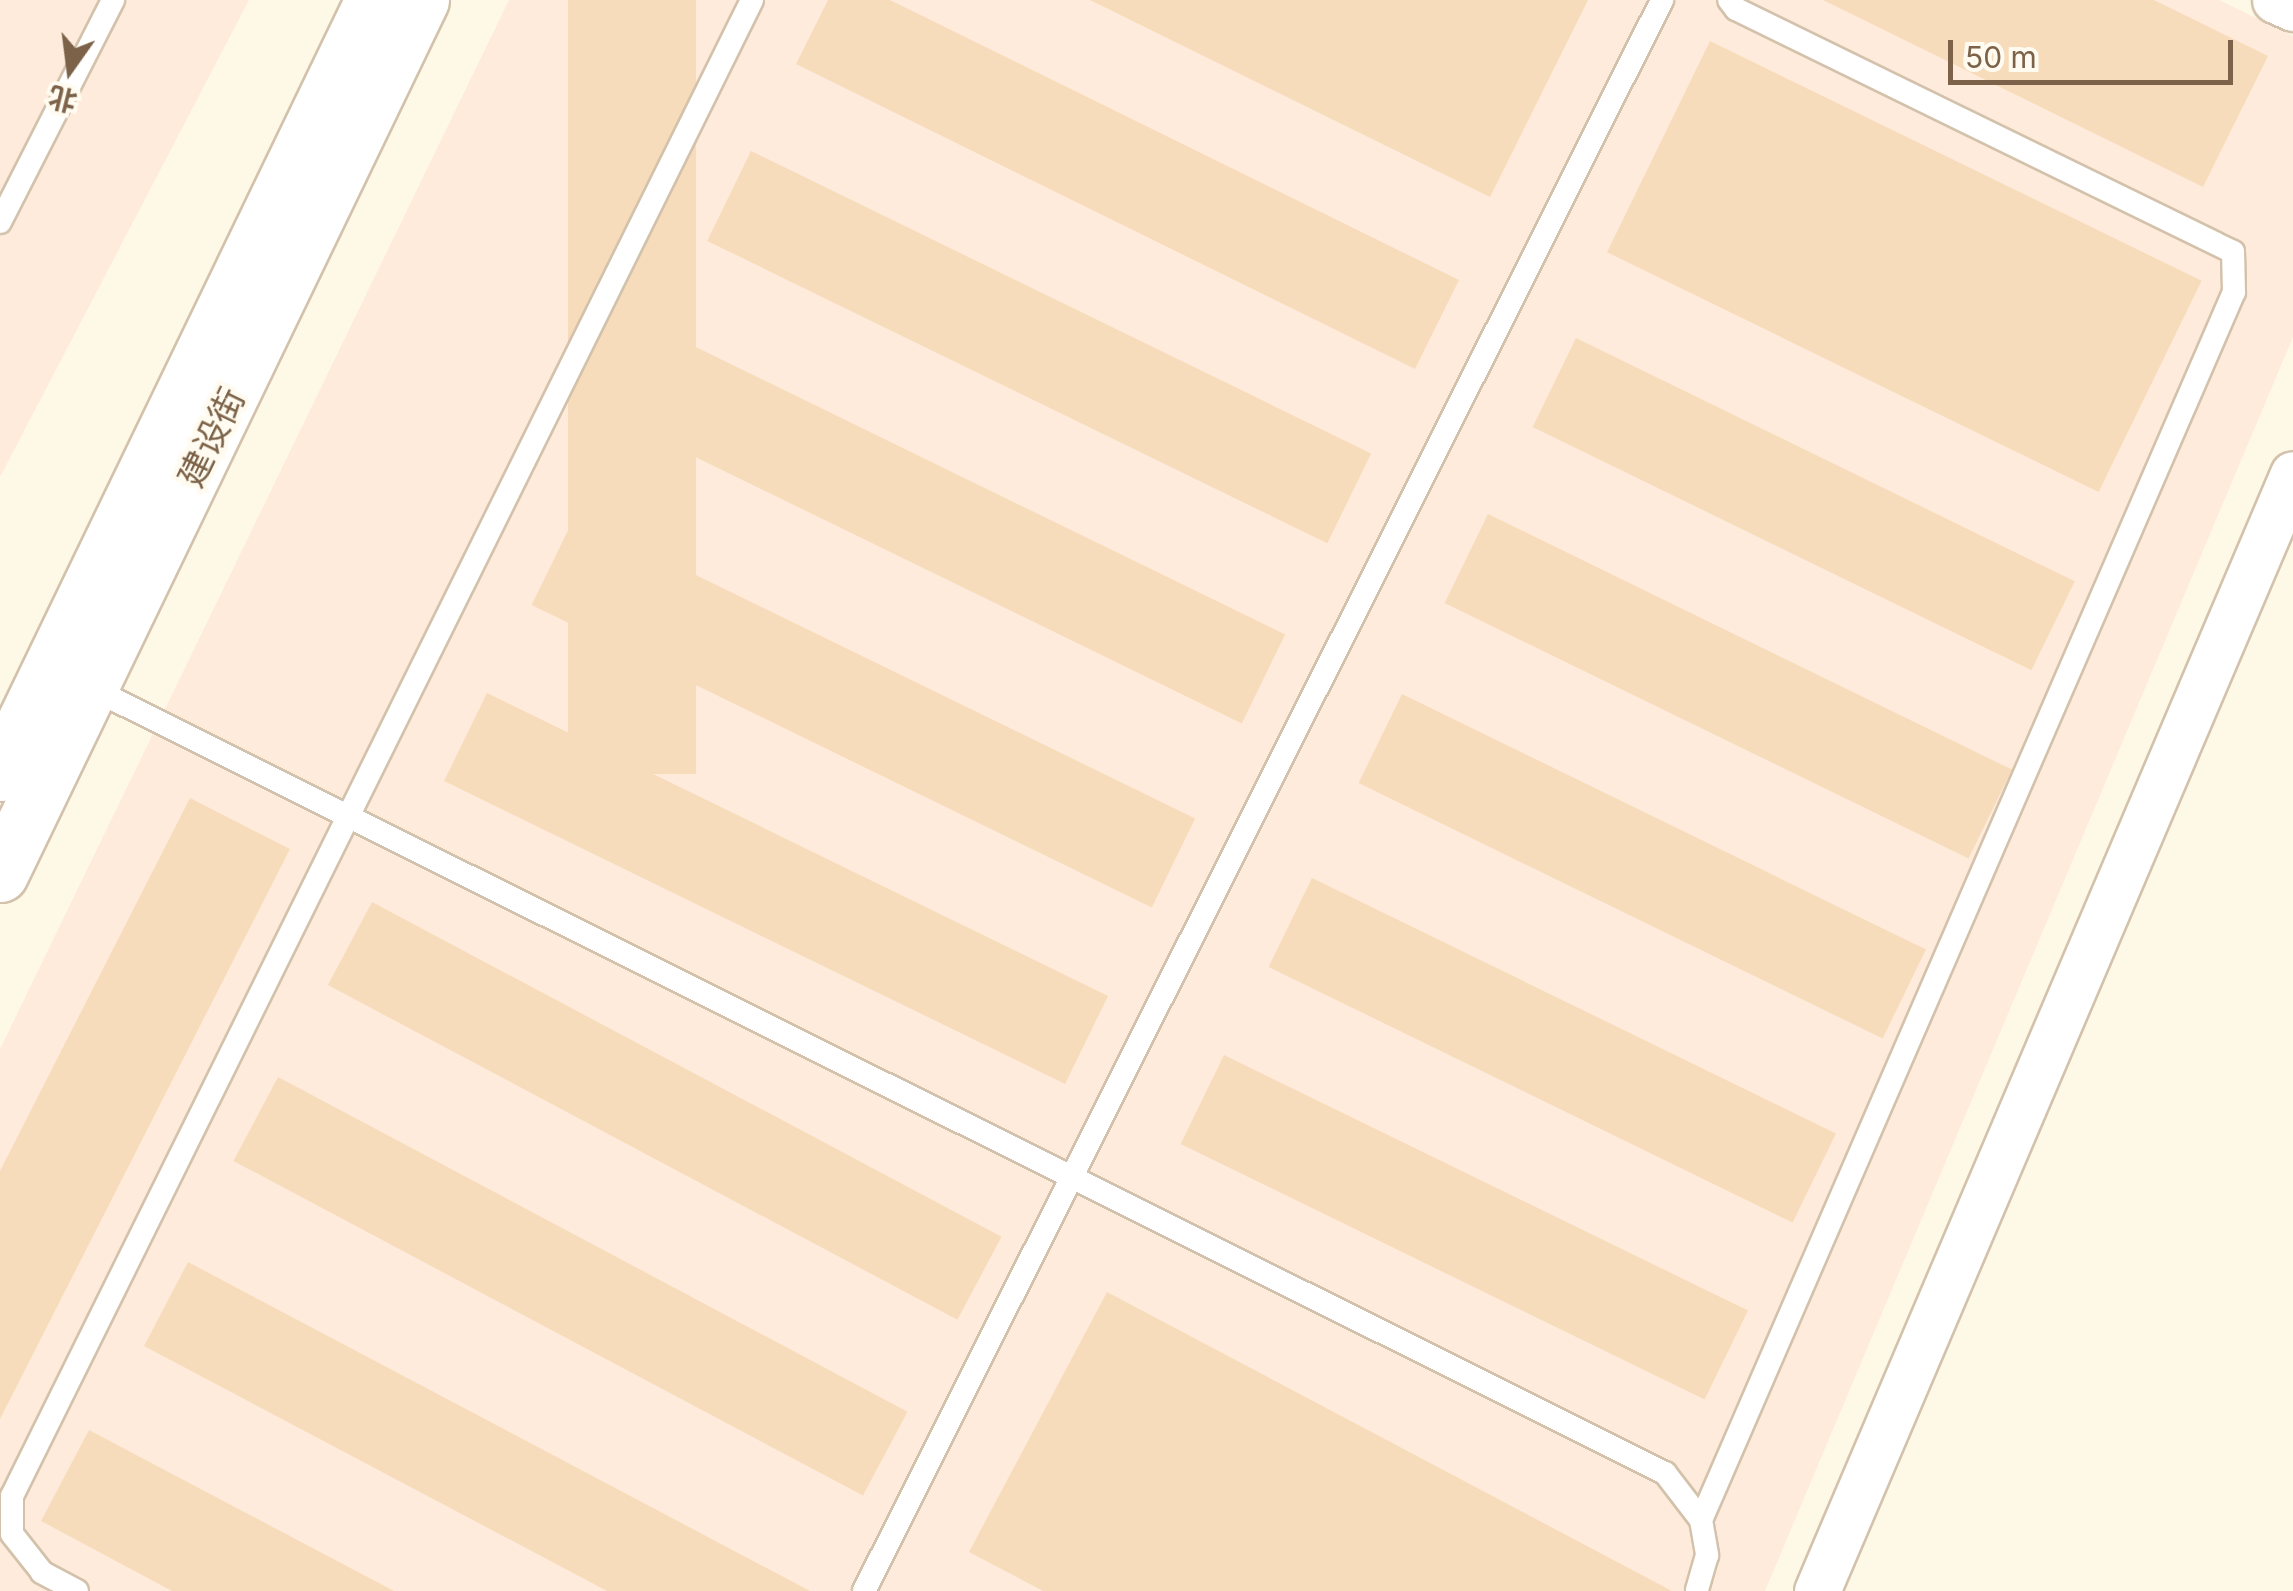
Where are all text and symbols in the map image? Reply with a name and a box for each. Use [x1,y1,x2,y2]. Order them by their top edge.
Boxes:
north arrow [20,20,120,120]
scale bar [1953,20,2238,82]
text: 50 m [1965,39,2037,75]
text: 北 [45,79,80,119]
street label: 建设街 [169,381,253,493]

